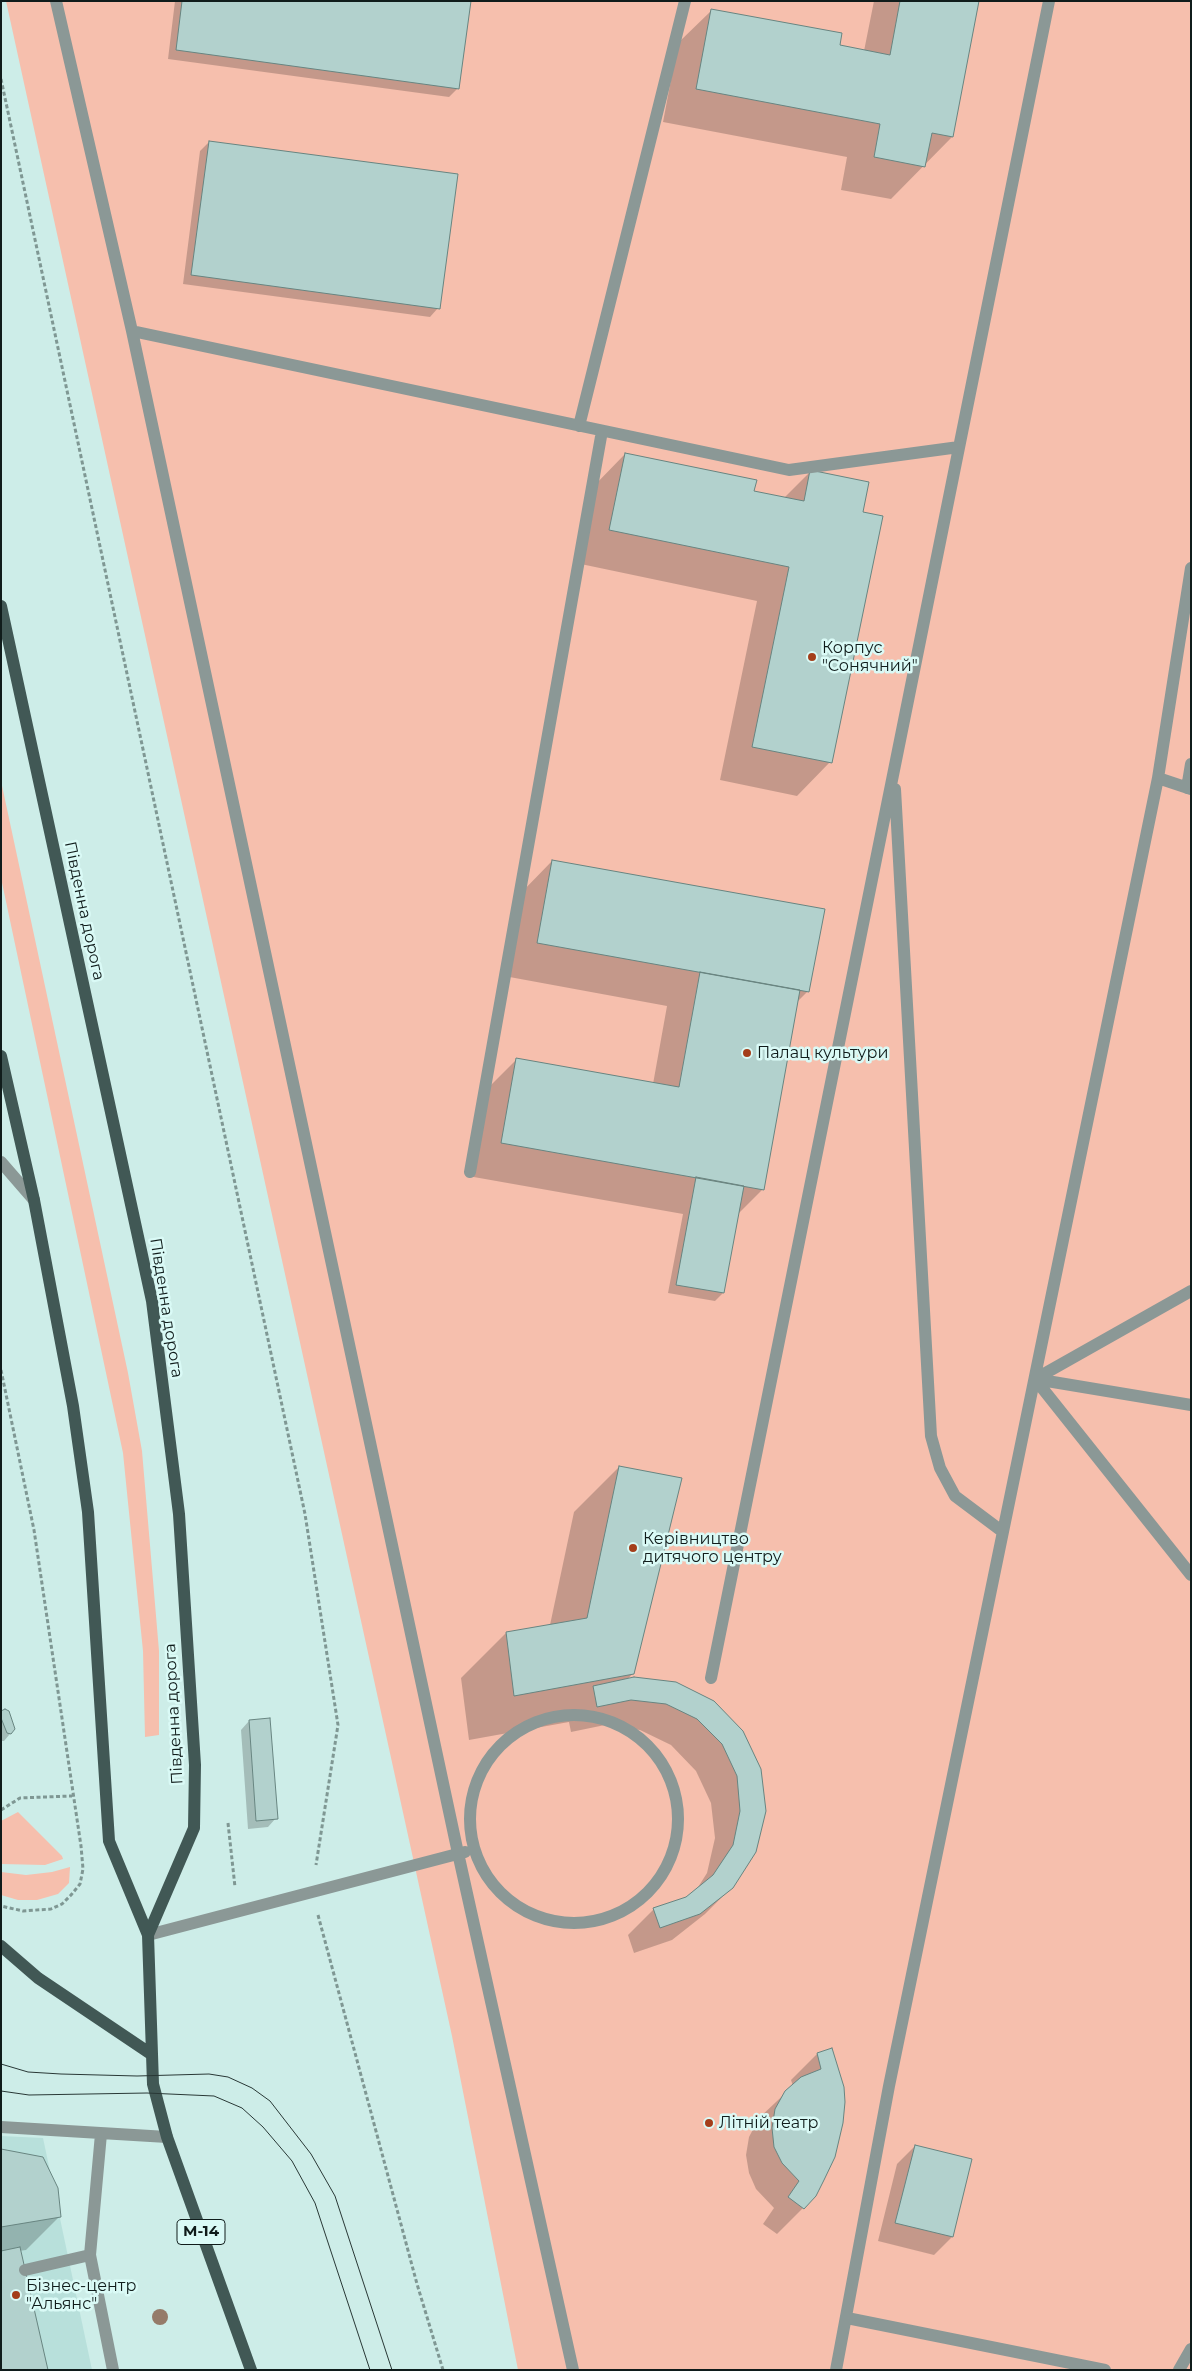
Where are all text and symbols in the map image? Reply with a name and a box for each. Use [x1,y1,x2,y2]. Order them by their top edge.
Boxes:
place label: Корпус "Сонячний" [822,638,918,676]
marker: Корпус "Сонячний" [806,651,818,663]
street label: Південна дорога [60,840,108,982]
place label: Палац культури [757,1043,888,1063]
marker: Палац культури [741,1047,753,1059]
street label: Південна дорога [145,1237,187,1379]
place label: Керівництво дитячого центру [643,1529,782,1567]
marker: Керівництво дитячого центру [627,1542,639,1554]
street label: Південна дорога [161,1643,187,1785]
place label: Літній театр [719,2113,819,2133]
marker: Літній театр [703,2117,715,2129]
road number: М-14 [177,2220,225,2244]
place label: Бізнес-центр "Альянс" [26,2276,136,2314]
marker: Бізнес-центр "Альянс" [10,2289,22,2301]

